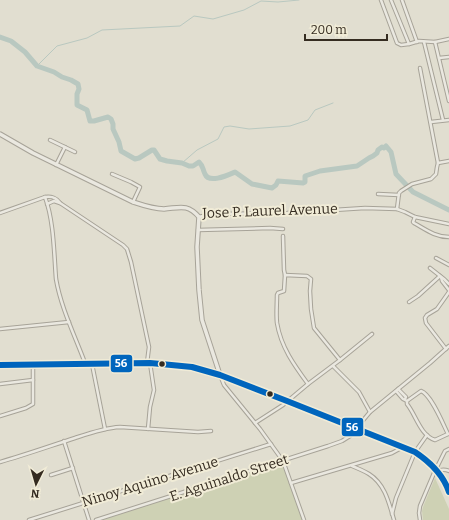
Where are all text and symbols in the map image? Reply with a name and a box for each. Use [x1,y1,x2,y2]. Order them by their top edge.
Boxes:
scale bar [305,16,387,42]
text: 200 m [311,23,347,37]
street label: Jose P. Laurel Avenue [201,200,338,222]
line badge: 56 [110,354,133,373]
text: 56 [115,357,128,370]
unlabelled marker [157,359,167,369]
unlabelled marker [265,389,275,399]
line badge: 56 [341,417,364,437]
text: 56 [346,421,359,434]
street label: E. Aguinaldo Street [167,451,291,505]
street label: Ninoy Aquino Avenue [80,453,220,511]
north arrow [16,464,56,504]
text: N [30,487,40,500]

